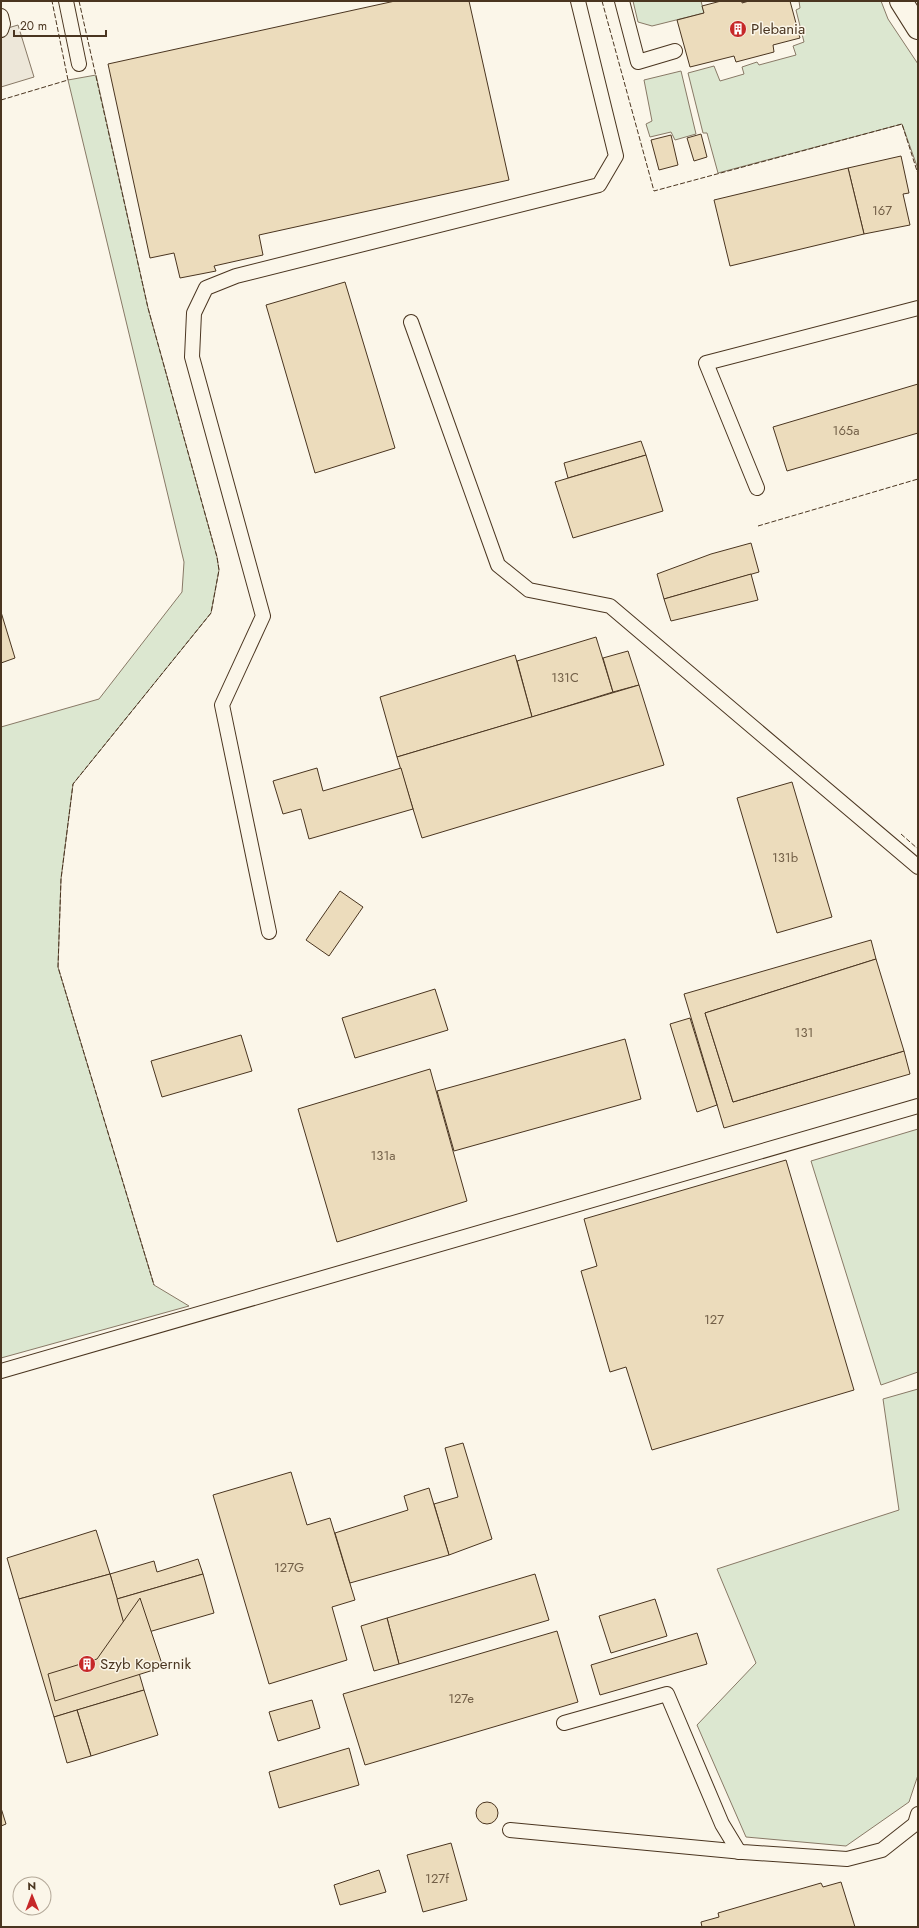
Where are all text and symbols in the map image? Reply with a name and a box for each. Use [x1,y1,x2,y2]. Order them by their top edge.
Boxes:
scale bar [14,12,106,38]
text: 20 m [20,17,47,35]
place label: Plebania [751,18,805,40]
building icon: Plebania [728,19,748,39]
house number: 167 [872,201,892,220]
house number: 165a [833,421,859,440]
house number: 131C [551,668,579,687]
house number: 131b [772,848,798,867]
house number: 131 [795,1023,813,1042]
house number: 131a [370,1146,396,1165]
house number: 127 [704,1310,724,1329]
house number: 127G [274,1558,304,1577]
place label: Szyb Kopernik [100,1653,191,1675]
building icon: Szyb Kopernik [77,1654,97,1674]
house number: 127e [448,1689,474,1708]
house number: 127f [425,1869,449,1888]
north arrow [12,1876,52,1916]
text: N [27,1878,36,1894]

